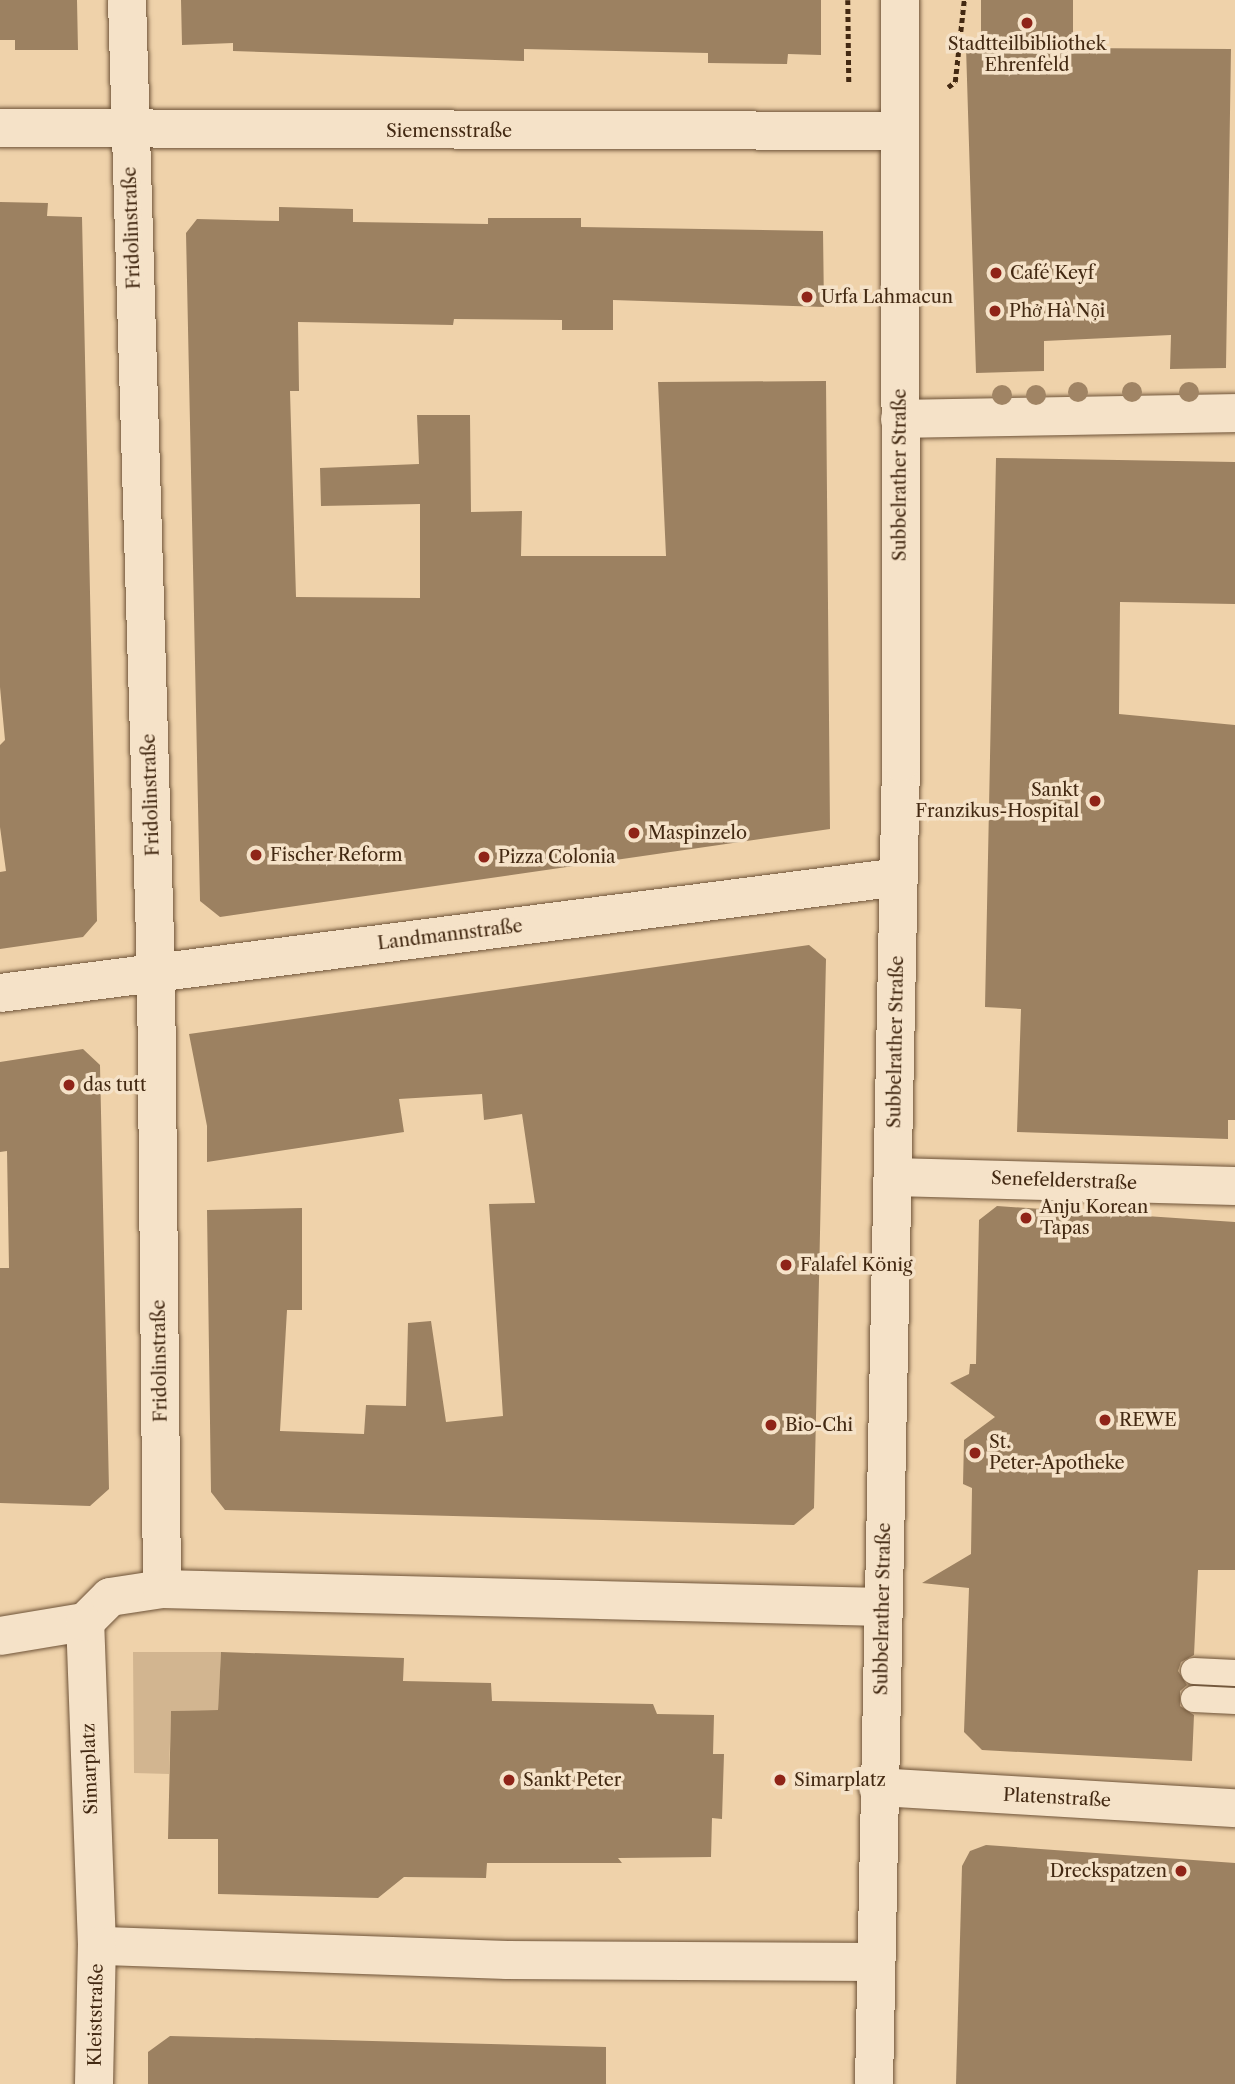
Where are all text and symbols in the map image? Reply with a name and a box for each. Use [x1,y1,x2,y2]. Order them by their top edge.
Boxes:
marker: Stadtteilbibliothek Ehrenfeld [1019,15,1035,31]
place label: Stadtteilbibliothek Ehrenfeld [948,34,1106,76]
street label: Siemensstraße [386,120,512,142]
street label: Fridolinstraße [119,166,145,290]
place label: Café Keyf [1010,262,1094,284]
marker: Café Keyf [988,265,1004,281]
place label: Urfa Lahmacun [821,286,953,308]
marker: Urfa Lahmacun [799,289,815,305]
place label: Phở Hà Nội [1009,300,1105,322]
marker: Phở Hà Nội [987,303,1003,319]
street label: Subbelrather Straße [889,389,911,561]
street label: Fridolinstraße [138,733,164,857]
place label: Sankt Franzikus-Hospital [915,780,1079,822]
marker: Sankt Franzikus-Hospital [1085,791,1105,811]
place label: Maspinzelo [648,822,747,844]
marker: Maspinzelo [626,825,642,841]
place label: Fischer Reform [270,844,403,866]
place label: Pizza Colonia [498,846,616,868]
marker: Fischer Reform [248,847,264,863]
marker: Pizza Colonia [476,849,492,865]
street label: Landmannstraße [376,915,524,955]
street label: Subbelrather Straße [884,955,908,1129]
place label: das tutt [83,1074,146,1096]
marker: das tutt [61,1077,77,1093]
street label: Senefelderstraße [991,1168,1137,1194]
place label: Anju Korean Tapas [1040,1197,1148,1240]
marker: Anju Korean Tapas [1018,1210,1034,1226]
place label: Falafel König [800,1254,912,1276]
marker: Falafel König [778,1257,794,1273]
street label: Fridolinstraße [148,1300,172,1422]
place label: REWE [1119,1409,1177,1431]
marker: REWE [1097,1412,1113,1428]
place label: Bio-Chi [785,1414,853,1436]
marker: Bio-Chi [763,1417,779,1433]
place label: St. Peter-Apotheke [989,1432,1125,1474]
marker: St. Peter-Apotheke [967,1445,983,1461]
street label: Subbelrather Straße [871,1522,895,1696]
street label: Simarplatz [78,1723,102,1815]
place label: Sankt Peter [523,1769,621,1791]
place label: Simarplatz [794,1769,886,1791]
marker: Sankt Peter [501,1772,517,1788]
marker: Simarplatz [772,1772,788,1788]
street label: Platenstraße [1002,1784,1112,1812]
place label: Dreckspatzen [1050,1860,1167,1882]
marker: Dreckspatzen [1173,1863,1189,1879]
street label: Kleiststraße [84,1963,108,2067]

